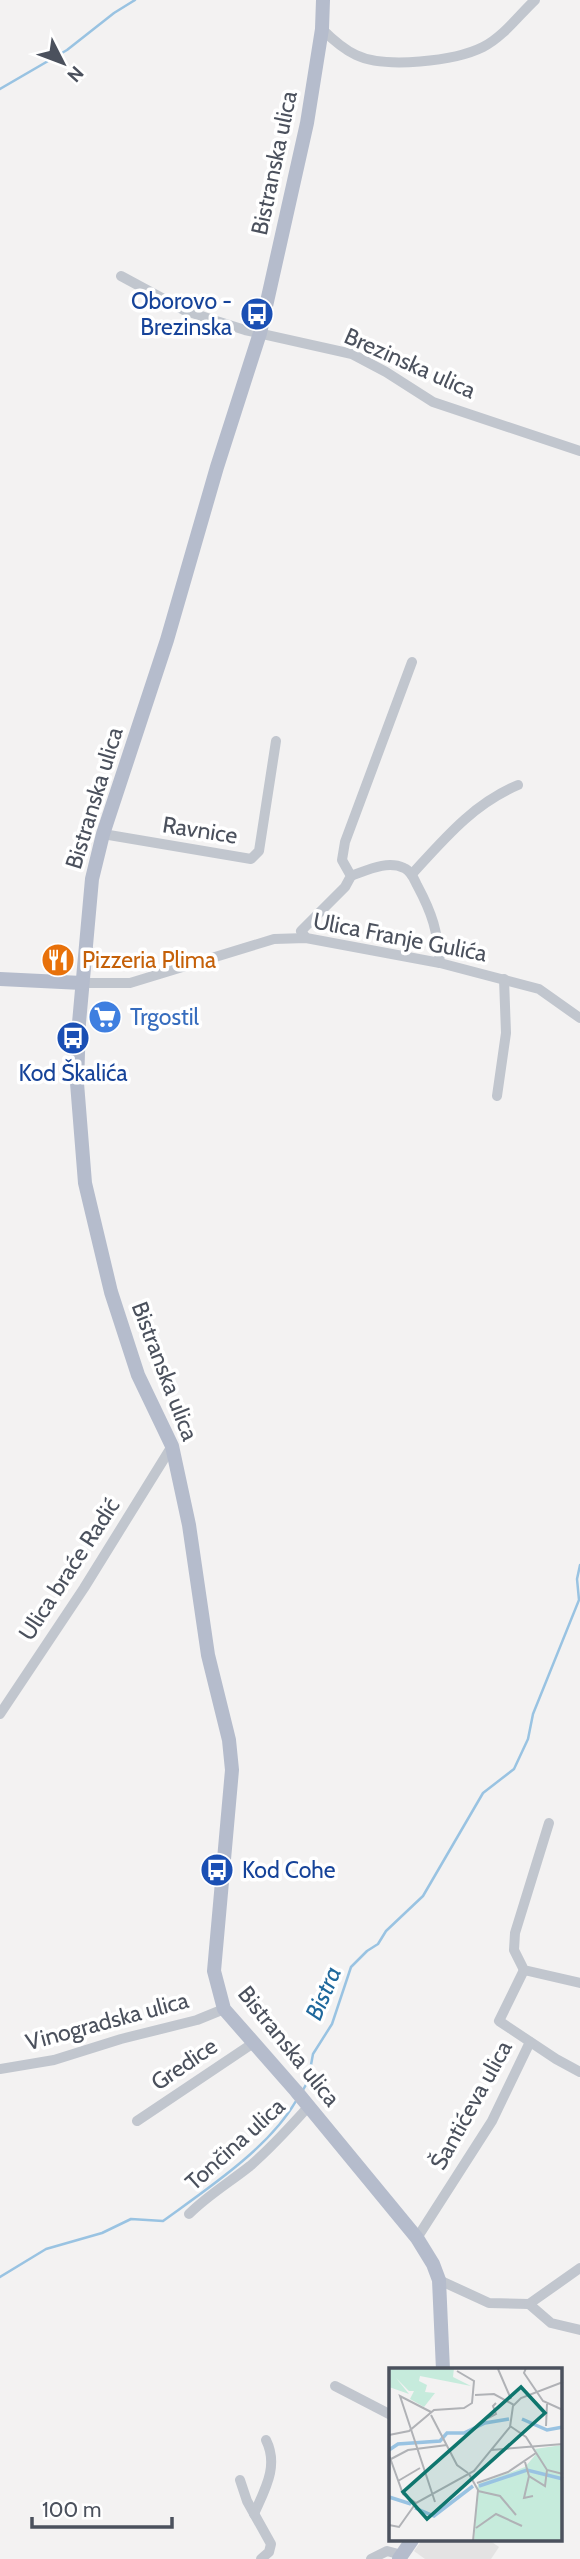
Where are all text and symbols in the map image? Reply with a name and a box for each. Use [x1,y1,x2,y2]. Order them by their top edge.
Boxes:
north arrow [28,28,98,98]
text: N [62,61,88,87]
street label: Bistranska ulica [245,88,303,238]
place label: Oborovo - Brezinska [131,287,232,341]
bus stop icon: Oborovo - Brezinska [238,295,276,333]
street label: Brezinska ulica [340,322,480,404]
street label: Bistranska ulica [59,724,129,872]
street label: Ravnice [161,810,240,850]
street label: Ulica Franje Gulića [311,906,489,968]
restaurant icon: Pizzeria Plima [39,941,77,979]
place label: Pizzeria Plima [82,946,216,974]
supermarket icon: Trgostil [86,998,124,1036]
place label: Trgostil [130,1003,200,1031]
bus stop icon: Kod Škalića [54,1019,92,1057]
place label: Kod Škalića [18,1058,128,1087]
street label: Bistranska ulica [126,1298,204,1444]
street label: Ulica braće Radić [12,1492,126,1646]
bus stop icon: Kod Cohe [198,1851,236,1889]
place label: Kod Cohe [242,1856,336,1884]
water label: Bistra [299,1962,347,2024]
street label: Bistranska ulica [232,1980,346,2112]
street label: Vinogradska ulica [22,1986,192,2056]
street label: Gredice [146,2032,223,2096]
street label: Šantićeva ulica [423,2035,518,2174]
street label: Tončina ulica [179,2092,291,2196]
inset map [389,2368,562,2542]
scale bar [32,2486,172,2530]
text: 100 m [42,2497,101,2522]

